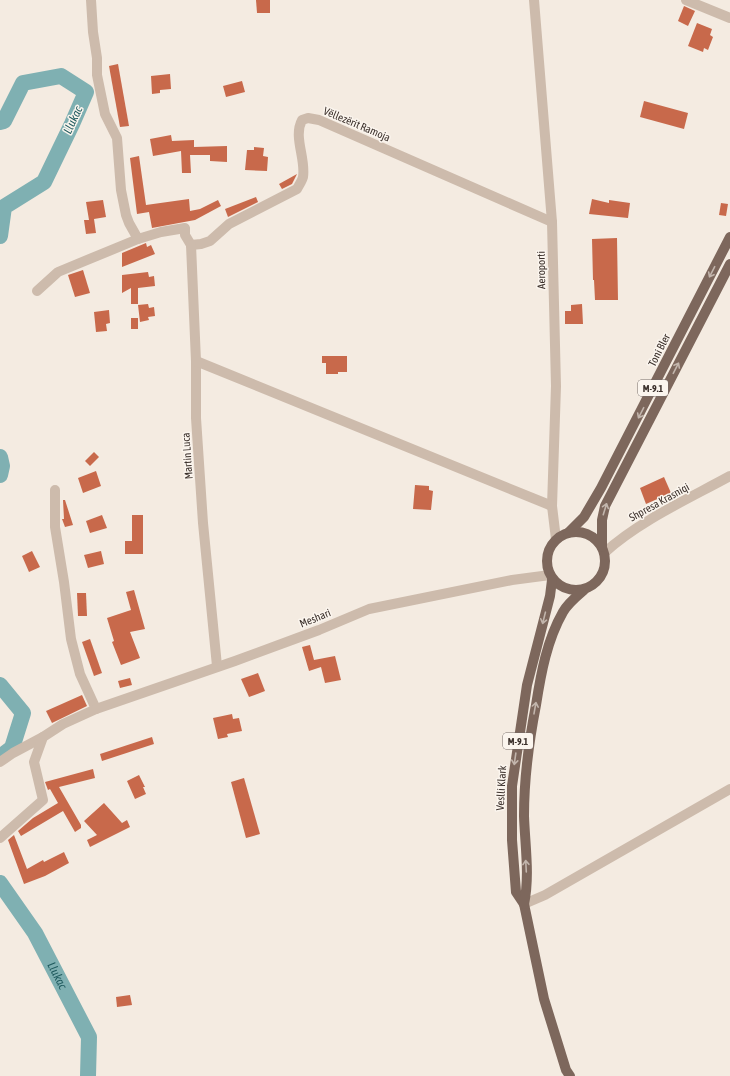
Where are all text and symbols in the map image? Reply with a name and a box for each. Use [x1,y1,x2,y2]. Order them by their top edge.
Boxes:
water label: Llukac [61,104,86,136]
street label: Vëllezërit Ramoja [322,105,392,143]
street label: Aeroporti [535,251,547,289]
one-way arrow [708,265,715,277]
street label: Toni Bler [646,331,673,368]
one-way arrow [673,362,681,374]
road number: M-9.1 [638,380,668,396]
one-way arrow [637,406,644,418]
street label: Martin Luca [179,432,195,480]
street label: Shpresa Krasniqi [627,481,691,523]
one-way arrow [602,502,609,515]
street label: Meshari [298,606,332,630]
one-way arrow [540,611,548,624]
one-way arrow [531,702,539,715]
road number: M-9.1 [503,733,533,749]
one-way arrow [512,752,519,765]
street label: Veslli Klark [494,765,508,811]
one-way arrow [522,860,530,873]
water label: Llukac [44,960,70,992]

